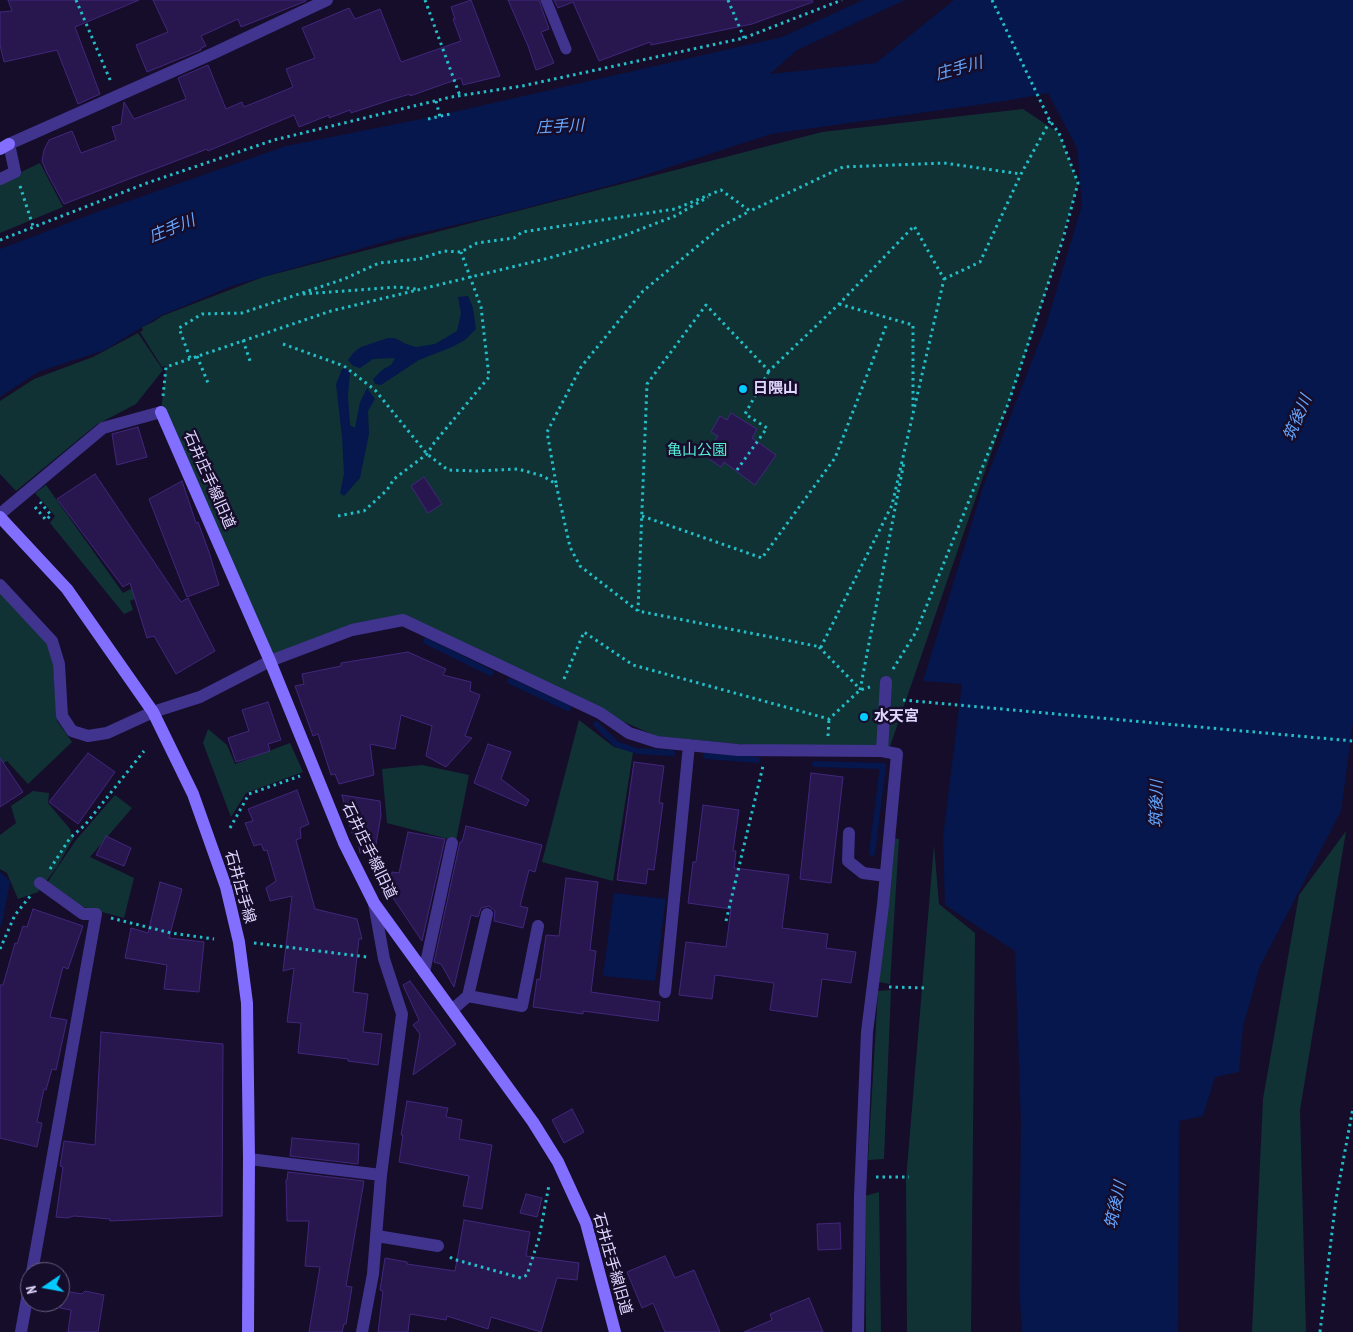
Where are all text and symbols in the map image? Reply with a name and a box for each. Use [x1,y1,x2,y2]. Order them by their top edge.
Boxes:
water label: 庄手川 [933,54,985,84]
water label: 庄手川 [536,116,584,138]
water label: 庄手川 [146,211,198,247]
place label: 日隈山 [753,380,798,398]
marker: 日隈山 [737,383,749,395]
water label: 筑後川 [1280,392,1316,444]
street label: 石井庄手線旧道 [179,428,239,532]
park label: 亀山公園 [667,442,727,460]
place label: 水天宮 [874,708,919,726]
marker: 水天宮 [858,711,870,723]
water label: 筑後川 [1147,780,1167,828]
street label: 石井庄手線旧道 [338,800,400,902]
street label: 石井庄手線 [221,848,259,926]
water label: 筑後川 [1102,1180,1130,1230]
street label: 石井庄手線旧道 [589,1211,635,1317]
north arrow [20,1262,70,1312]
text: N [22,1284,41,1295]

